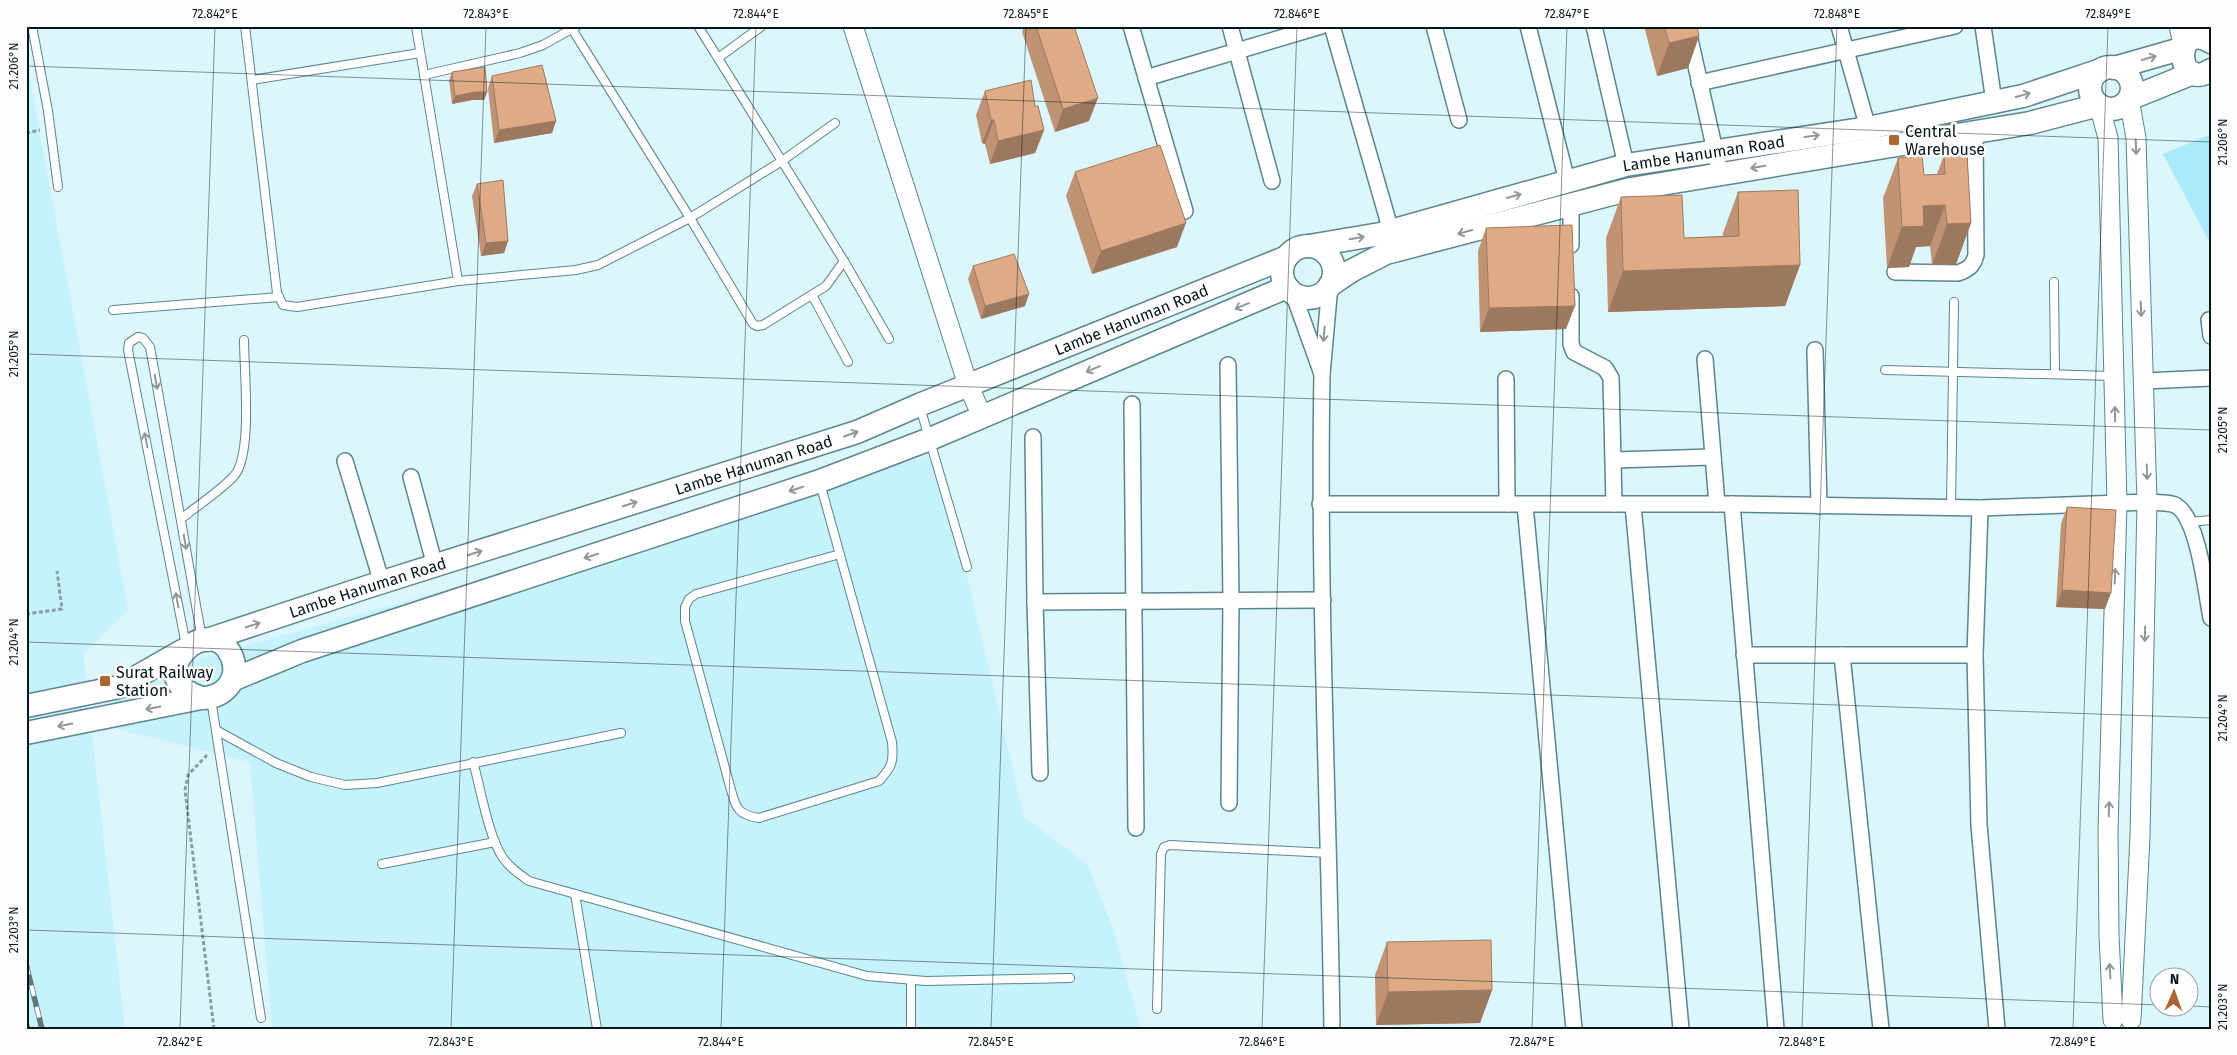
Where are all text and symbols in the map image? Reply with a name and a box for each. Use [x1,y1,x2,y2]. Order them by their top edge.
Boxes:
text: 72.842°E [192,7,238,21]
text: 72.843°E [463,7,509,21]
text: 72.844°E [733,7,779,21]
text: 72.845°E [1003,7,1049,21]
text: 72.846°E [1274,7,1320,21]
text: 72.847°E [1545,7,1589,21]
text: 72.848°E [1814,7,1860,21]
text: 72.849°E [2085,7,2131,21]
text: 21.206°N [7,42,21,90]
one-way arrow [2141,53,2157,62]
one-way arrow [2015,90,2031,100]
text: 21.206°N [2216,118,2230,166]
place label: Central Warehouse [1905,122,1985,159]
one-way arrow [1804,131,1820,141]
street label: Lambe Hanuman Road [1621,132,1786,175]
marker: Central Warehouse [1887,133,1901,147]
one-way arrow [2131,138,2141,155]
one-way arrow [1751,162,1767,172]
one-way arrow [1505,191,1521,200]
one-way arrow [1458,228,1474,237]
one-way arrow [1349,233,1365,243]
street label: Lambe Hanuman Road [1052,281,1211,359]
one-way arrow [2137,301,2146,317]
one-way arrow [1235,302,1250,311]
one-way arrow [1320,325,1329,341]
text: 21.205°N [7,331,21,377]
one-way arrow [1085,366,1100,375]
one-way arrow [152,373,161,389]
one-way arrow [2110,406,2120,422]
text: 21.205°N [2216,407,2230,453]
one-way arrow [843,429,859,438]
street label: Lambe Hanuman Road [673,431,835,499]
one-way arrow [141,433,150,449]
one-way arrow [2142,463,2151,479]
one-way arrow [788,484,804,494]
one-way arrow [621,499,637,509]
one-way arrow [180,533,190,549]
one-way arrow [466,548,482,558]
one-way arrow [584,552,600,561]
street label: Lambe Hanuman Road [287,554,449,622]
one-way arrow [2110,569,2120,585]
one-way arrow [172,592,181,608]
text: 21.204°N [7,618,21,666]
one-way arrow [245,620,261,629]
one-way arrow [2140,626,2149,642]
place label: Surat Railway Station [116,663,214,700]
marker: Surat Railway Station [98,674,112,688]
text: 21.204°N [2216,694,2230,742]
one-way arrow [145,703,161,713]
one-way arrow [57,721,73,730]
one-way arrow [2104,801,2114,818]
text: 21.203°N [7,907,21,953]
one-way arrow [2106,964,2115,980]
north arrow [2150,968,2200,1018]
text: N [2169,971,2179,988]
text: 21.203°N [2216,984,2230,1030]
text: 72.842°E [157,1035,203,1049]
text: 72.843°E [428,1035,474,1049]
text: 72.844°E [698,1035,744,1049]
text: 72.845°E [968,1035,1014,1049]
text: 72.846°E [1239,1035,1285,1049]
text: 72.847°E [1510,1035,1554,1049]
text: 72.848°E [1779,1035,1825,1049]
text: 72.849°E [2050,1035,2096,1049]

